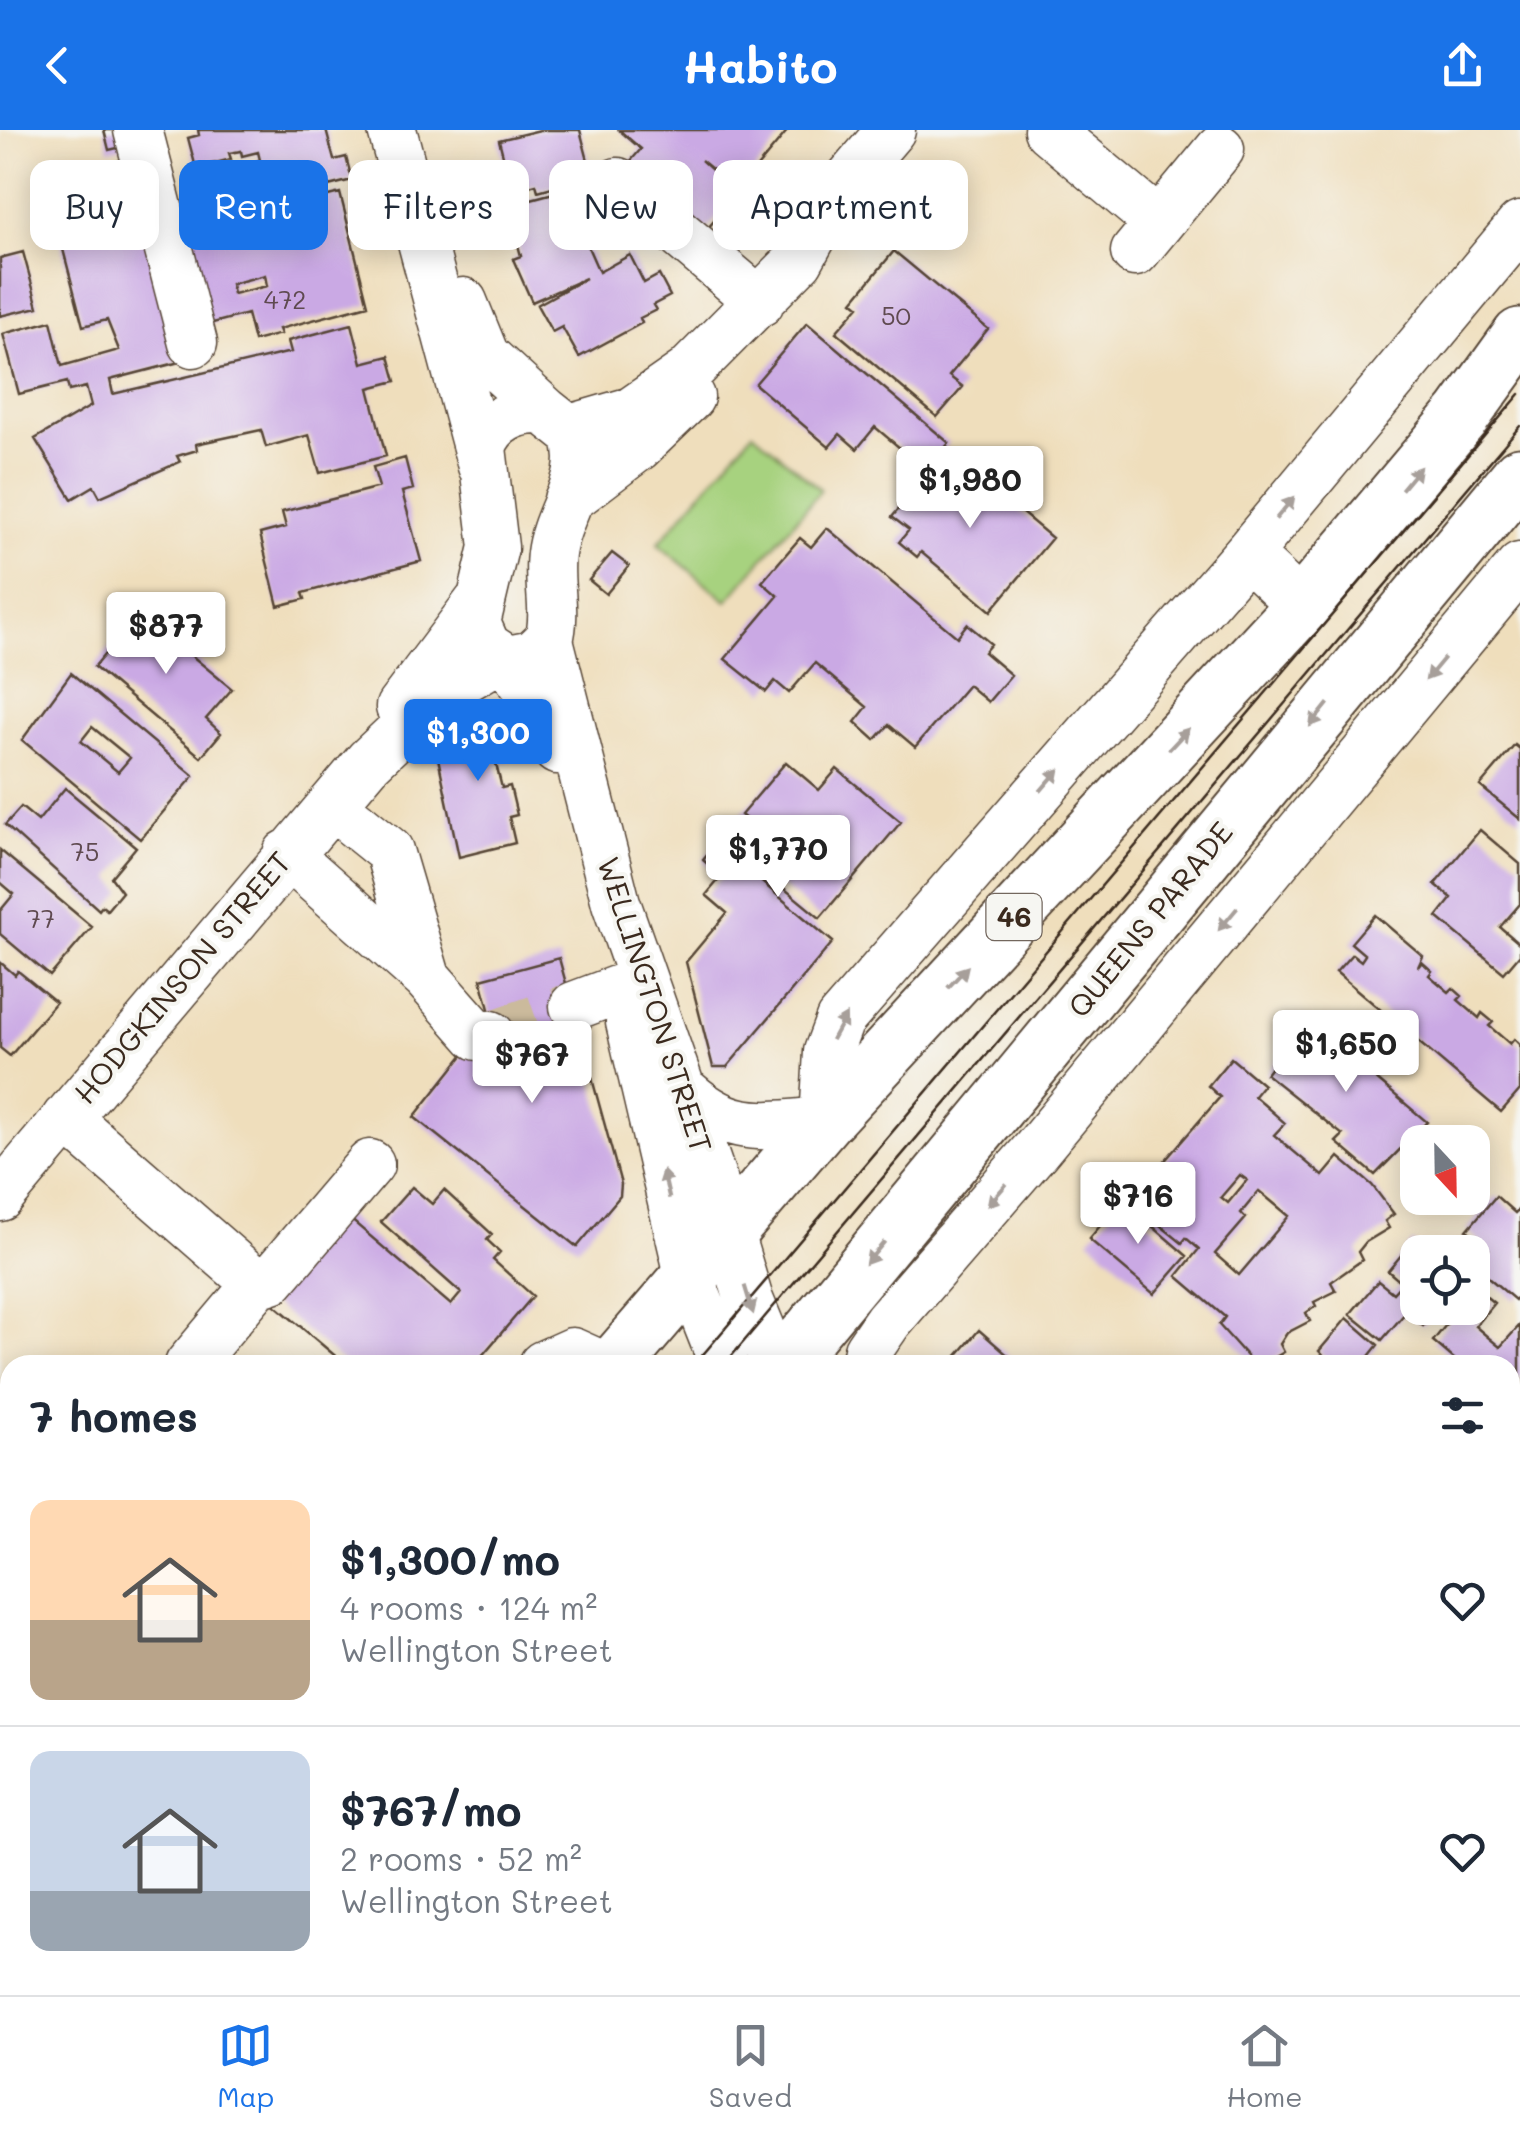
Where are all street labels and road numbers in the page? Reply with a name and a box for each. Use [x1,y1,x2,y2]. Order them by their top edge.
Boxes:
street label: QUEENS PARADE [1058,813,1241,1025]
street label: HODGKINSON STREET [64,842,299,1111]
street label: WELLINGTON STREET [589,851,723,1157]
road number: 46 [986,894,1042,940]

